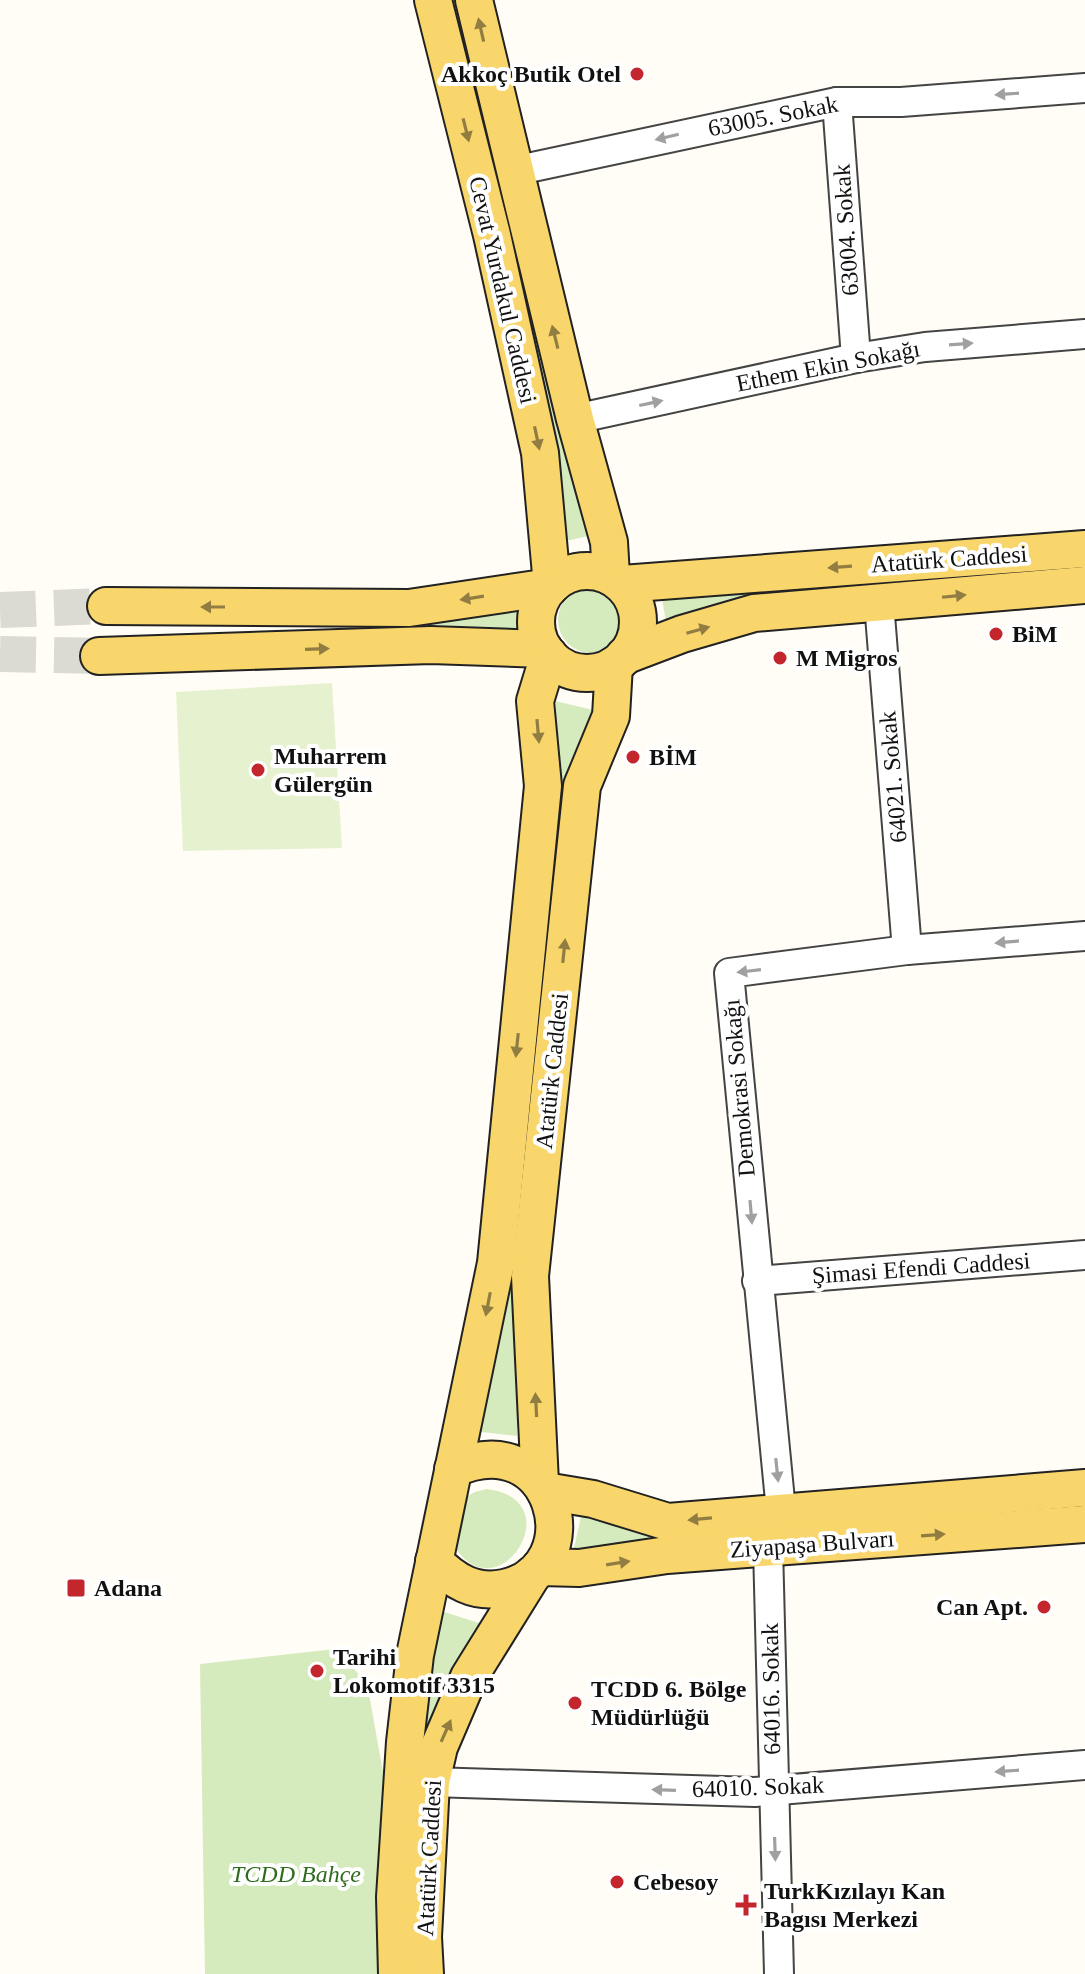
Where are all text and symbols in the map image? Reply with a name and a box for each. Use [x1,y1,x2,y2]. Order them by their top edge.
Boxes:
one-way arrow [474,17,487,42]
place label: Akkoç Butik Otel [441,61,621,87]
marker: Akkoç Butik Otel [628,65,646,83]
one-way arrow [994,88,1019,101]
street label: 63005. Sokak [706,91,840,141]
one-way arrow [460,118,472,143]
one-way arrow [654,131,679,144]
street label: 63004. Sokak [828,163,864,297]
street label: Cevat Yurdakul Caddesi [464,174,542,406]
one-way arrow [548,325,561,350]
street label: Ethem Ekin Sokağı [734,335,922,397]
one-way arrow [949,337,974,350]
one-way arrow [639,396,664,409]
one-way arrow [531,425,544,450]
street label: Atatürk Caddesi [870,541,1028,577]
one-way arrow [827,561,852,574]
one-way arrow [942,589,967,602]
one-way arrow [460,592,485,605]
one-way arrow [200,601,225,613]
place label: BiM [1012,621,1057,647]
one-way arrow [686,623,710,636]
marker: BiM [987,625,1005,643]
one-way arrow [305,643,330,655]
place label: M Migros [796,645,898,671]
marker: M Migros [771,649,789,667]
street label: 64021. Sokak [874,710,912,844]
one-way arrow [532,719,545,744]
place label: Muharrem Gülergün [274,743,387,797]
place label: BİM [649,744,697,770]
marker: BİM [624,748,642,766]
marker: Muharrem Gülergün [249,761,267,779]
one-way arrow [994,936,1019,949]
one-way arrow [558,938,571,963]
one-way arrow [736,964,761,977]
street label: Atatürk Caddesi [531,991,573,1150]
street label: Demokrasi Sokağı [718,998,760,1178]
one-way arrow [510,1033,523,1058]
one-way arrow [745,1200,758,1225]
street label: Şimasi Efendi Caddesi [811,1247,1031,1289]
one-way arrow [481,1291,493,1316]
one-way arrow [530,1392,543,1417]
one-way arrow [770,1458,783,1483]
one-way arrow [687,1513,712,1526]
street label: Ziyapaşa Bulvarı [729,1525,895,1563]
one-way arrow [921,1528,946,1541]
one-way arrow [606,1556,631,1569]
place label: Adana [94,1575,162,1601]
marker: Adana [65,1577,87,1599]
place label: Can Apt. [936,1594,1028,1620]
marker: Can Apt. [1035,1598,1053,1616]
street label: 64016. Sokak [757,1623,785,1755]
place label: Tarihi Lokomotif 3315 [333,1644,495,1698]
marker: Tarihi Lokomotif 3315 [308,1662,326,1680]
place label: TCDD 6. Bölge Müdürlüğü [591,1676,747,1730]
marker: TCDD 6. Bölge Müdürlüğü [566,1694,584,1712]
one-way arrow [439,1719,452,1742]
one-way arrow [994,1765,1019,1778]
street label: 64010. Sokak [692,1772,824,1802]
street label: Atatürk Caddesi [412,1779,446,1937]
one-way arrow [651,1783,676,1796]
one-way arrow [769,1837,782,1862]
park label: TCDD Bahçe [231,1861,361,1887]
place label: Cebesoy [633,1869,718,1895]
marker: Cebesoy [608,1873,626,1891]
place label: TurkKızılayı Kan Bagısı Merkezi [764,1878,945,1932]
marker: TurkKızılayı Kan Bagısı Merkezi [735,1894,757,1916]

